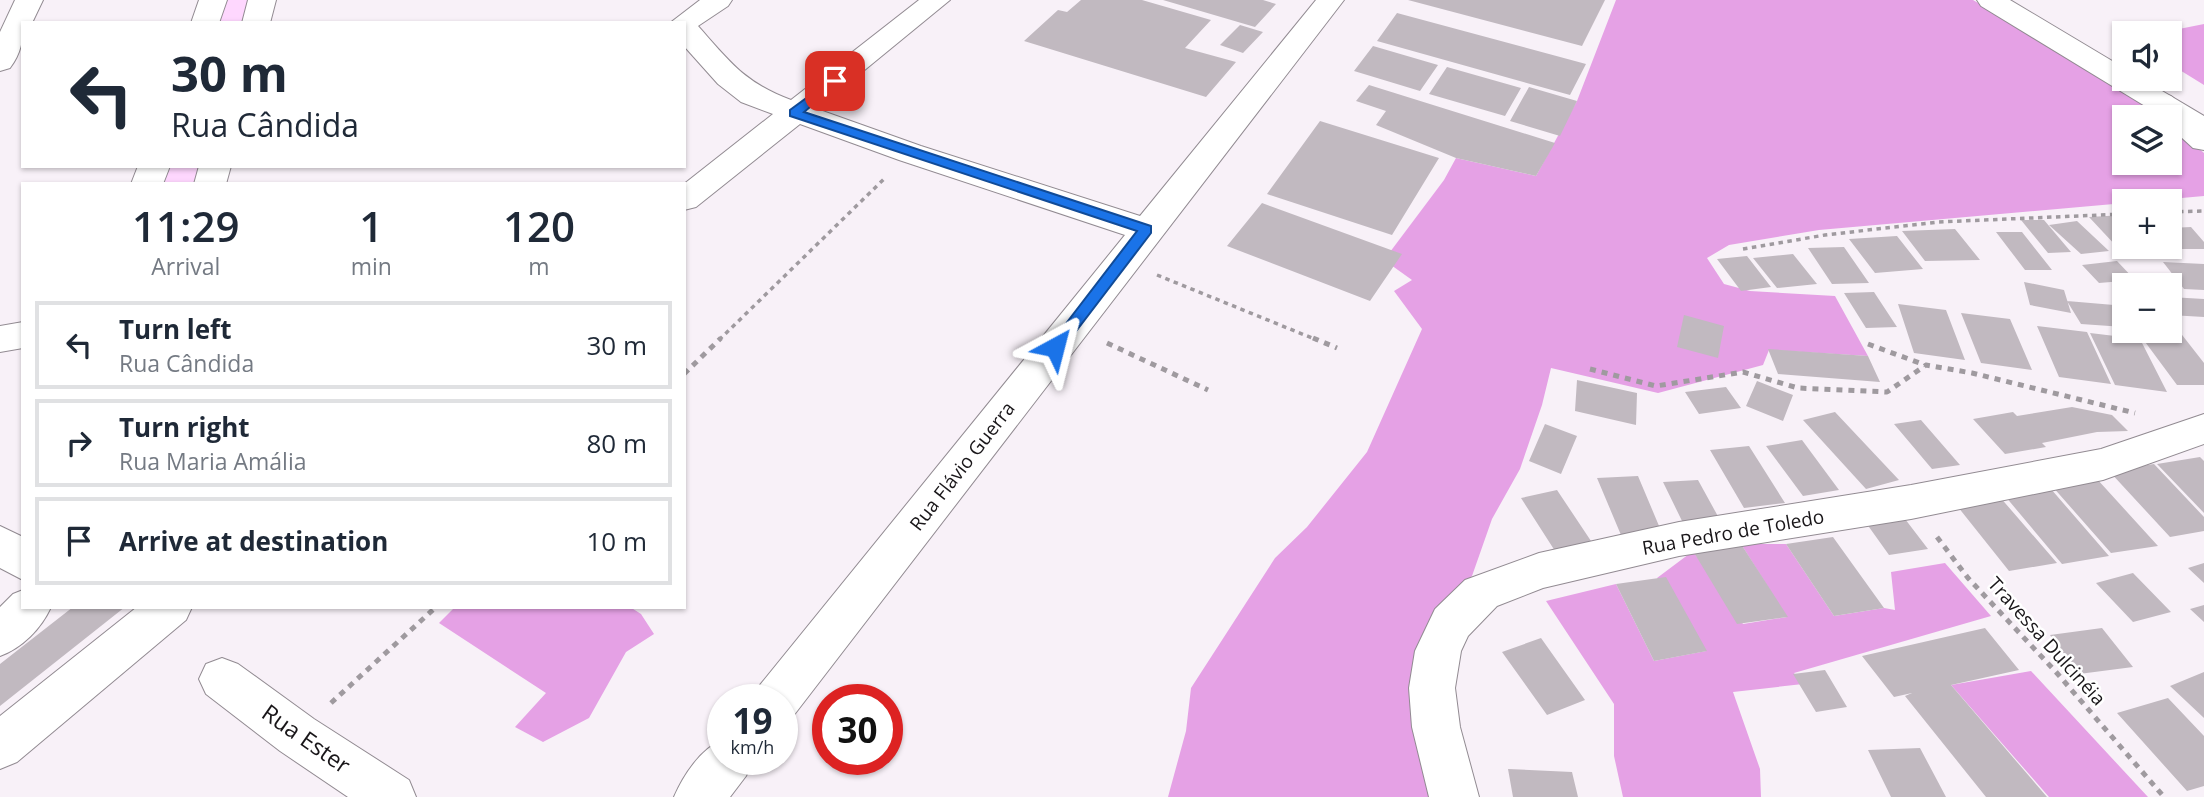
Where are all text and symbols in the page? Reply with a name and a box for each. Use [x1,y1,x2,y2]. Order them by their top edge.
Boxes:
map controls [2112,21,2182,343]
button: sound [2112,21,2182,91]
text: 30 m [171,40,288,106]
icon: left [56,49,147,140]
pin [805,51,865,111]
icon: arrive [816,62,854,100]
text: Rua Cândida [171,103,359,146]
button: layers [2112,105,2182,175]
button: + [2112,189,2182,259]
text: 11:29 [132,197,240,254]
text: 1 [359,197,383,254]
text: 120 [503,197,575,254]
text: Arrival [151,250,220,282]
text: min [351,250,392,282]
text: m [528,250,550,282]
button: − [2112,273,2182,343]
position arrow [1018,310,1092,384]
text: Turn left [119,311,231,347]
icon: left [60,326,98,364]
text: 30 m [586,327,647,363]
text: Rua Cândida [119,347,254,379]
street label: Rua Flávio Guerra [903,396,1021,536]
text: Turn right [119,409,250,445]
icon: right [60,424,98,462]
text: 80 m [586,425,647,461]
text: Rua Maria Amália [119,445,307,477]
street label: Rua Pedro de Toledo [1640,503,1826,561]
icon: arrive [60,522,98,560]
text: Arrive at destination [119,523,388,559]
text: 10 m [586,523,647,559]
street label: Travessa Dulcinéia [1982,571,2112,711]
speed limit sign: 30 [812,684,903,775]
street label: Rua Ester [256,696,358,781]
text: 19 [732,697,773,744]
text: km/h [731,735,774,759]

